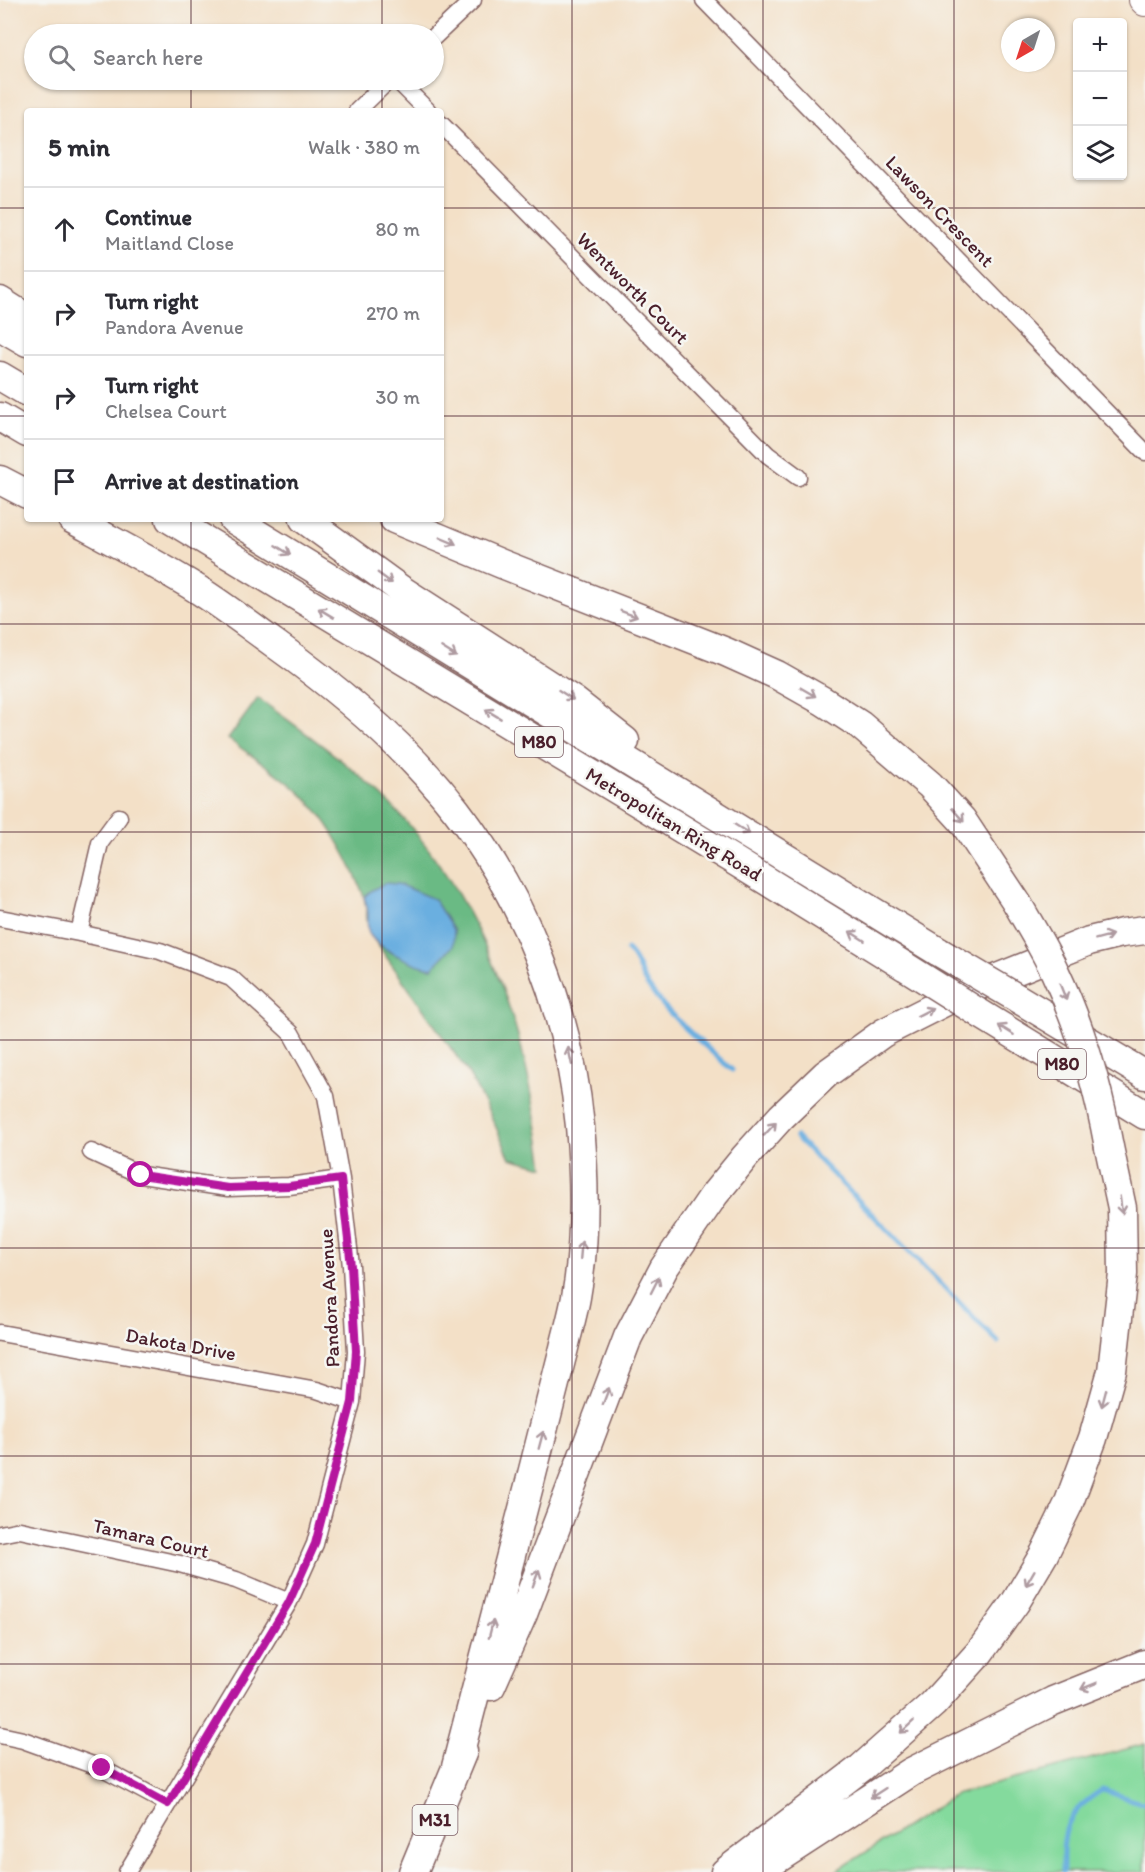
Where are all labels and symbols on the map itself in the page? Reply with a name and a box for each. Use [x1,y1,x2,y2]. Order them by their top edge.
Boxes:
north arrow [1001,18,1055,72]
street label: Lawson Crescent [881,150,1000,272]
street label: Wentworth Court [572,227,694,349]
one-way arrow [439,536,457,547]
one-way arrow [274,544,291,556]
one-way arrow [376,572,393,584]
one-way arrow [318,607,335,619]
one-way arrow [620,609,638,620]
one-way arrow [440,646,457,658]
one-way arrow [799,687,816,699]
one-way arrow [558,689,575,702]
one-way arrow [485,708,502,720]
road number: M80 [515,727,563,757]
street label: Metropolitan Ring Road [581,762,767,886]
one-way arrow [950,807,964,823]
one-way arrow [733,824,750,836]
one-way arrow [848,930,865,943]
one-way arrow [1095,931,1114,943]
one-way arrow [1058,982,1069,1001]
one-way arrow [915,1005,933,1017]
one-way arrow [998,1023,1015,1035]
one-way arrow [563,1047,575,1066]
road number: M80 [1038,1049,1086,1079]
one-way arrow [763,1121,778,1136]
route start [127,1161,153,1187]
one-way arrow [1115,1194,1126,1214]
street label: Pandora Avenue [313,1228,345,1368]
one-way arrow [576,1240,587,1260]
one-way arrow [650,1277,661,1295]
street label: Dakota Drive [124,1322,238,1366]
one-way arrow [601,1387,612,1406]
one-way arrow [1098,1388,1109,1407]
one-way arrow [535,1431,547,1450]
street label: Tamara Court [91,1513,211,1563]
one-way arrow [1024,1568,1035,1586]
one-way arrow [532,1569,543,1588]
one-way arrow [486,1620,498,1639]
one-way arrow [1081,1681,1099,1692]
one-way arrow [900,1720,915,1734]
route end [88,1754,114,1780]
one-way arrow [870,1787,887,1799]
road number: M31 [412,1805,458,1835]

